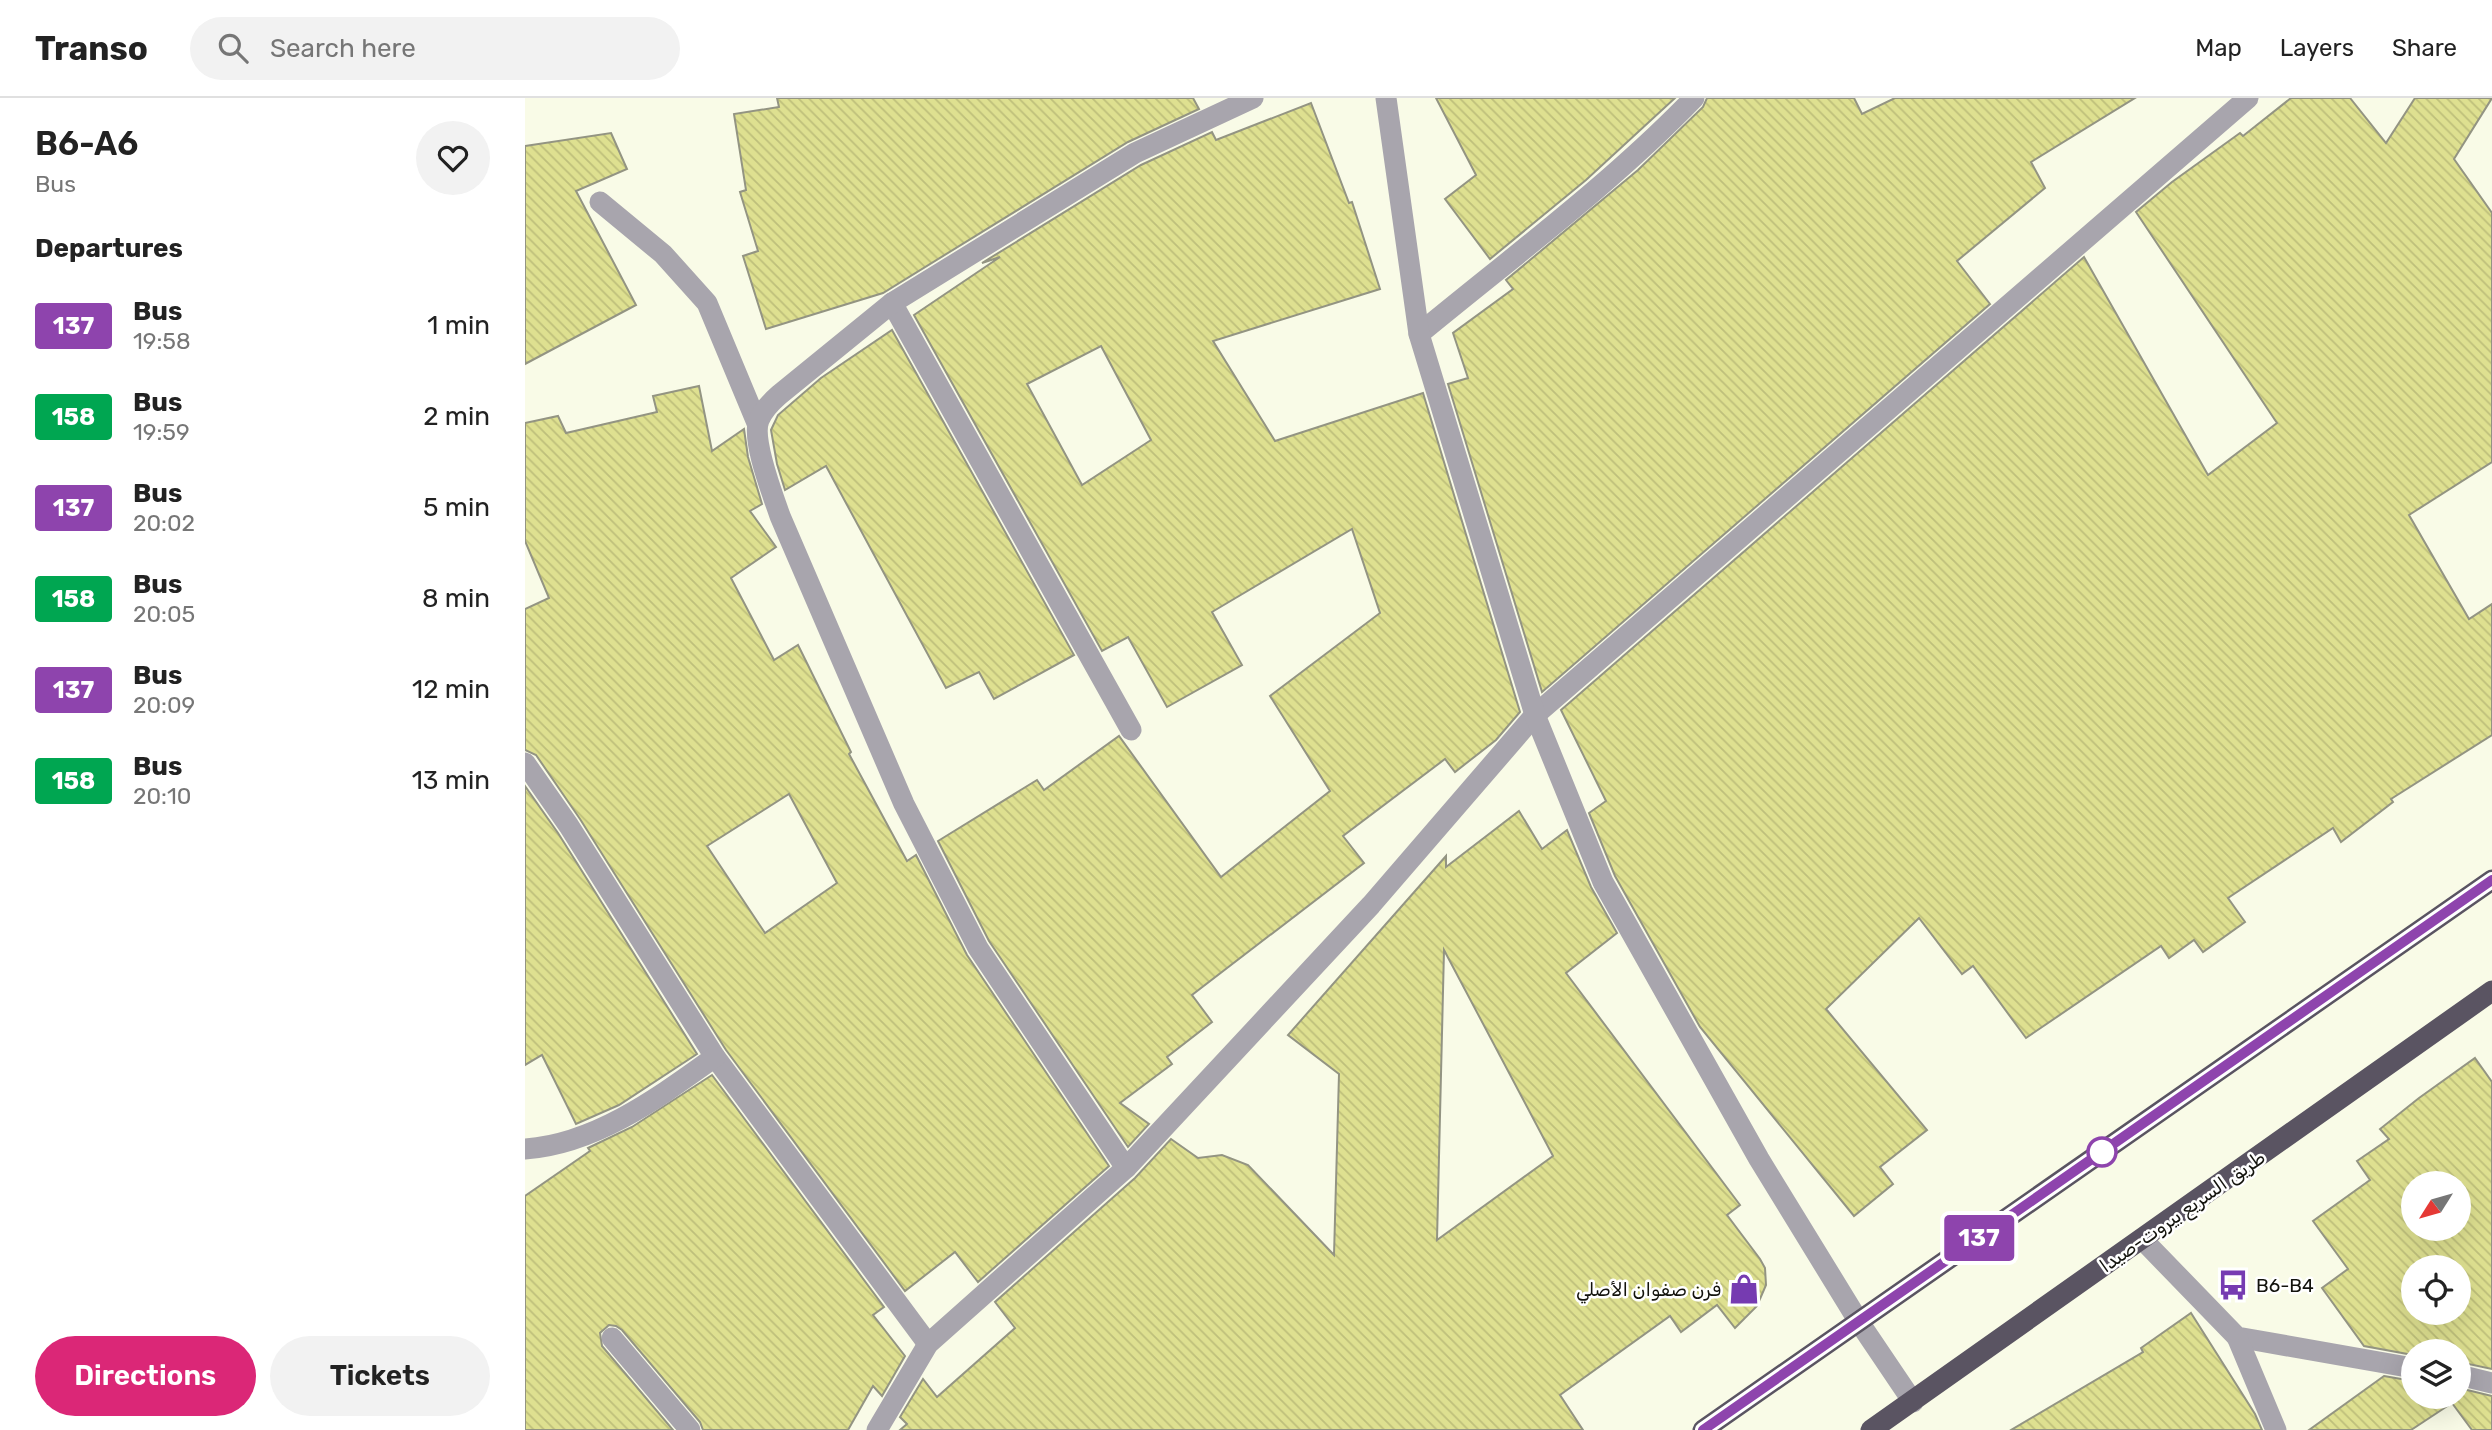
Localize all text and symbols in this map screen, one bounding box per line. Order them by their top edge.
search box [190,17,680,80]
text: Transo [35,29,148,68]
icon: search [214,29,252,67]
text: Search here [270,33,416,64]
text: Map [2195,34,2242,62]
text: Layers [2280,34,2354,62]
text: Share [2392,34,2457,62]
button: heart [416,121,490,195]
text: B6-A6 [35,124,138,163]
text: Bus [35,170,76,198]
text: Departures [35,233,183,264]
text: Bus [133,296,182,327]
text: 1 min [427,310,490,341]
text: 137 [53,312,94,340]
text: 19:58 [133,327,191,355]
text: Bus [133,387,182,418]
text: 2 min [423,401,490,432]
text: 158 [52,403,95,431]
text: 19:59 [133,418,190,446]
text: Bus [133,478,182,509]
text: 5 min [423,492,490,523]
text: 137 [53,494,94,522]
text: 20:02 [133,509,195,537]
text: Bus [133,569,182,600]
text: 8 min [422,583,490,614]
text: 158 [52,585,95,613]
text: 20:05 [133,600,195,628]
text: Bus [133,660,182,691]
text: 12 min [412,674,490,705]
text: 137 [53,676,94,704]
text: 20:09 [133,691,195,719]
text: Bus [133,751,182,782]
text: 13 min [412,765,490,796]
text: 158 [52,767,95,795]
text: 20:10 [133,782,191,810]
unlabelled marker [2087,1137,2117,1167]
street label: طريق السريع بيروت-صيدا [2095,1146,2271,1279]
north arrow [2401,1171,2471,1241]
map controls [2401,1171,2471,1409]
line badge: 137 [1939,1215,2019,1261]
text: 137 [1958,1224,2000,1252]
button: locate [2401,1255,2471,1325]
bus stop icon: B6-B4 [2216,1268,2250,1302]
shop icon: فرن صفوان الأصلي [1727,1272,1761,1306]
place label: B6-B4 [2256,1274,2314,1297]
place label: فرن صفوان الأصلي [1576,1278,1721,1304]
button: Directions [35,1336,256,1416]
button: Tickets [270,1336,490,1416]
button: layers [2401,1339,2471,1409]

